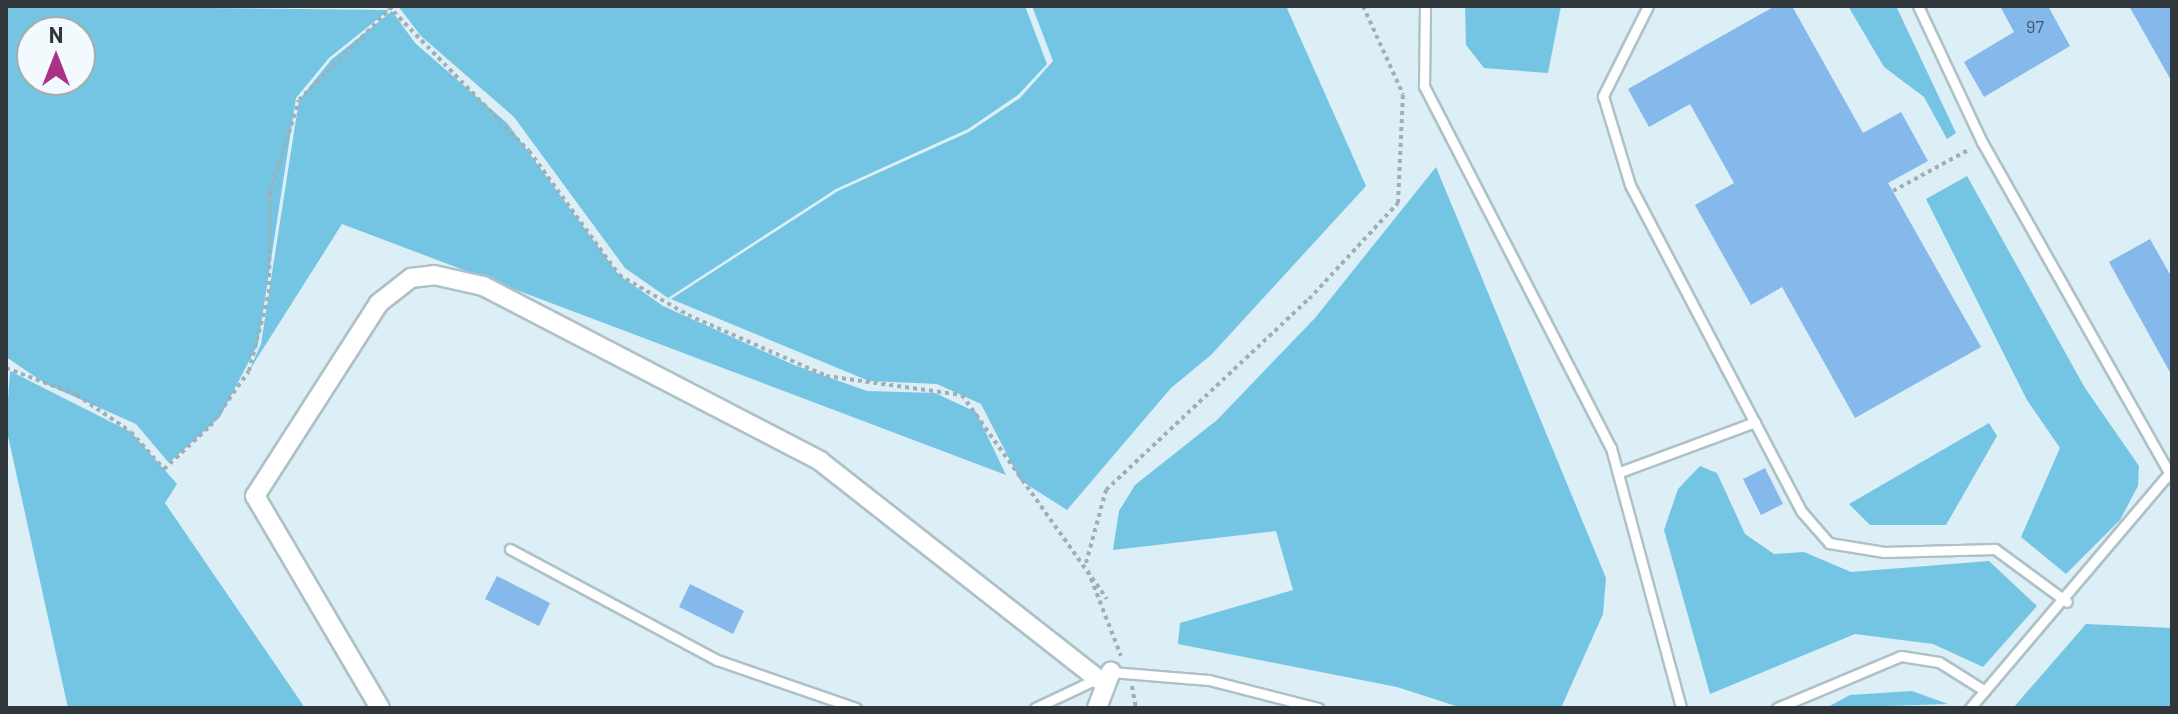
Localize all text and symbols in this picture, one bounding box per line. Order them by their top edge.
house number: 97 [2026,15,2044,37]
north arrow [16,16,96,96]
text: N [49,21,63,47]

